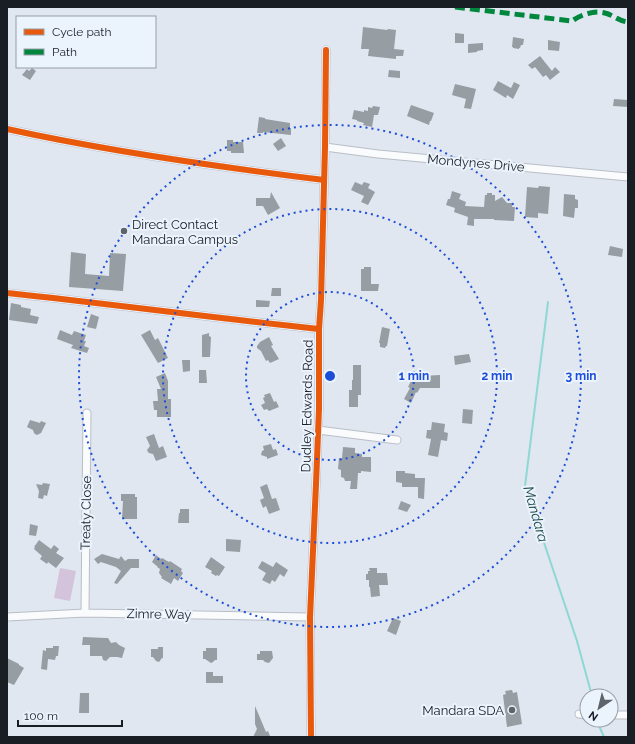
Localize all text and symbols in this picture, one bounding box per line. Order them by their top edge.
legend [16,16,156,68]
text: Cycle path [52,25,111,39]
text: Path [52,45,77,59]
street label: Mondynes Drive [427,151,526,175]
place label: Direct Contact Mandara Campus [132,217,238,247]
marker: Direct Contact Mandara Campus [119,226,129,236]
street label: Dudley Edwards Road [298,340,316,472]
centre of rings [323,369,337,383]
text: 1 min [399,369,429,383]
text: 2 min [481,369,513,383]
text: 3 min [565,369,597,383]
street label: Treaty Close [78,475,94,550]
water label: Mandara [520,484,552,544]
street label: Zimre Way [127,606,191,622]
north arrow [579,688,619,728]
scale bar [18,702,122,728]
place label: Mandara SDA [422,703,504,718]
marker: Mandara SDA [507,705,517,715]
text: N [586,708,601,724]
text: 100 m [24,709,58,723]

